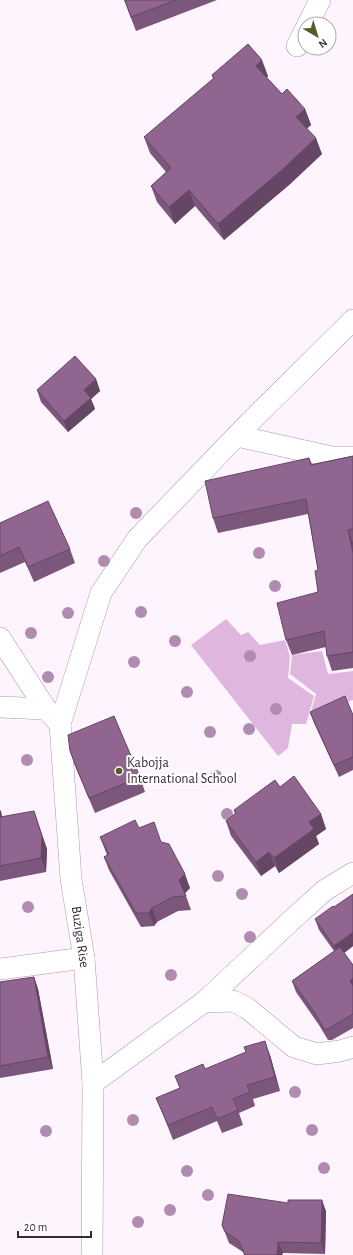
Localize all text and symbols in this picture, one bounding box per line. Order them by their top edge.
north arrow [297,16,337,56]
text: N [316,37,329,50]
place label: Kabojja International School [127,756,237,786]
marker: Kabojja International School [114,766,124,776]
street label: Buziga Rise [69,905,91,969]
scale bar [18,1213,91,1239]
text: 20 m [24,1221,47,1233]

